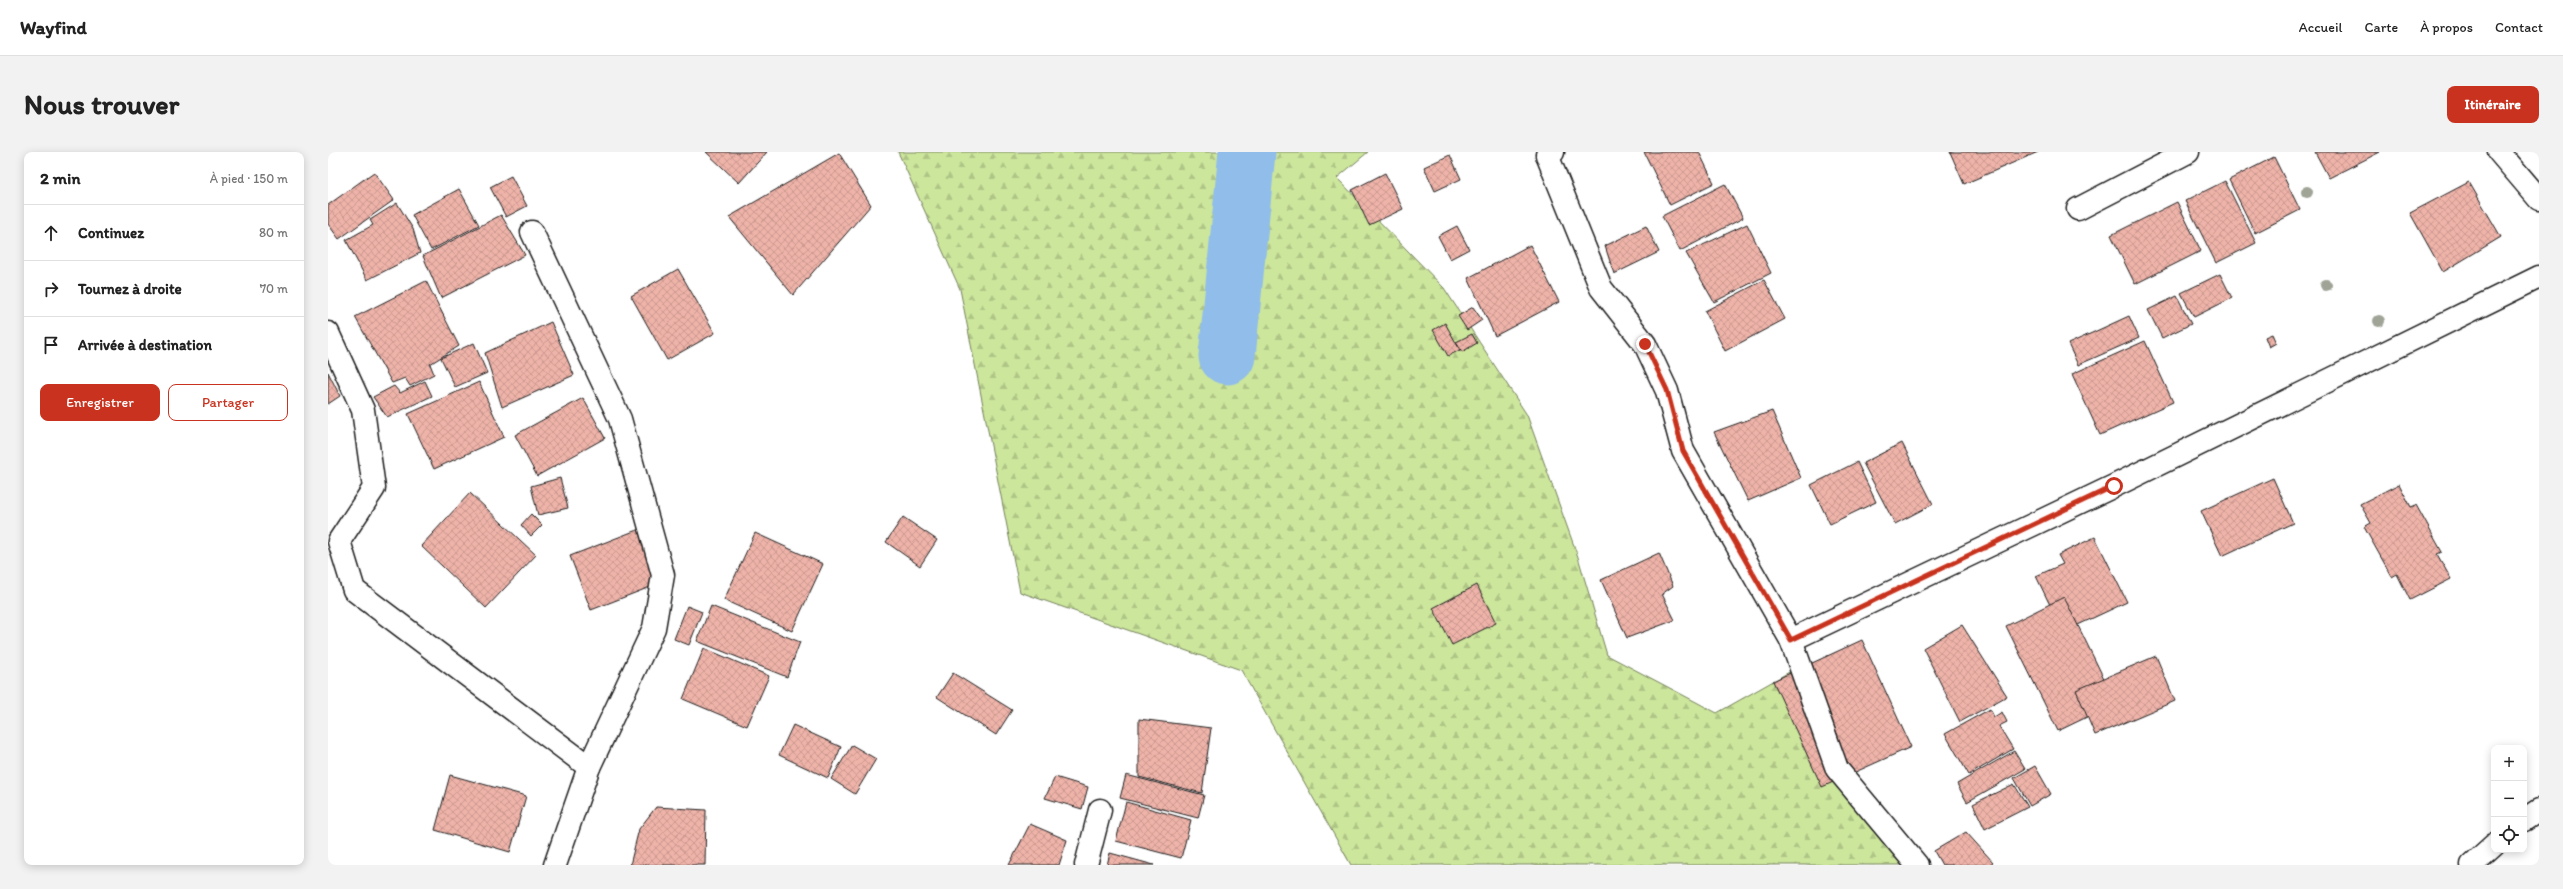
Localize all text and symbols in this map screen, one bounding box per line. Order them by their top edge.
text: Wayfind [20,16,87,39]
text: Accueil [2299,19,2342,36]
text: Carte [2364,19,2398,36]
text: À propos [2420,19,2473,36]
text: Contact [2495,19,2543,36]
button: Itinéraire [2447,86,2539,123]
text: Nous trouver [24,87,179,121]
text: 2 min [40,168,80,188]
text: À pied · 150 m [210,171,288,186]
icon: ahead [40,222,62,244]
text: Continuez [78,224,144,242]
text: 80 m [259,225,288,240]
icon: right [40,278,62,300]
text: Tournez à droite [78,280,182,298]
text: 70 m [260,281,288,296]
icon: arrive [40,334,62,356]
route end [1636,335,1654,353]
text: Arrivée à destination [78,336,212,354]
button: Enregistrer [40,384,160,421]
button: Partager [168,384,288,421]
route start [2105,477,2123,495]
map controls [2491,745,2527,853]
button: + [2491,745,2527,781]
button: − [2491,781,2527,817]
button: locate [2491,817,2527,853]

